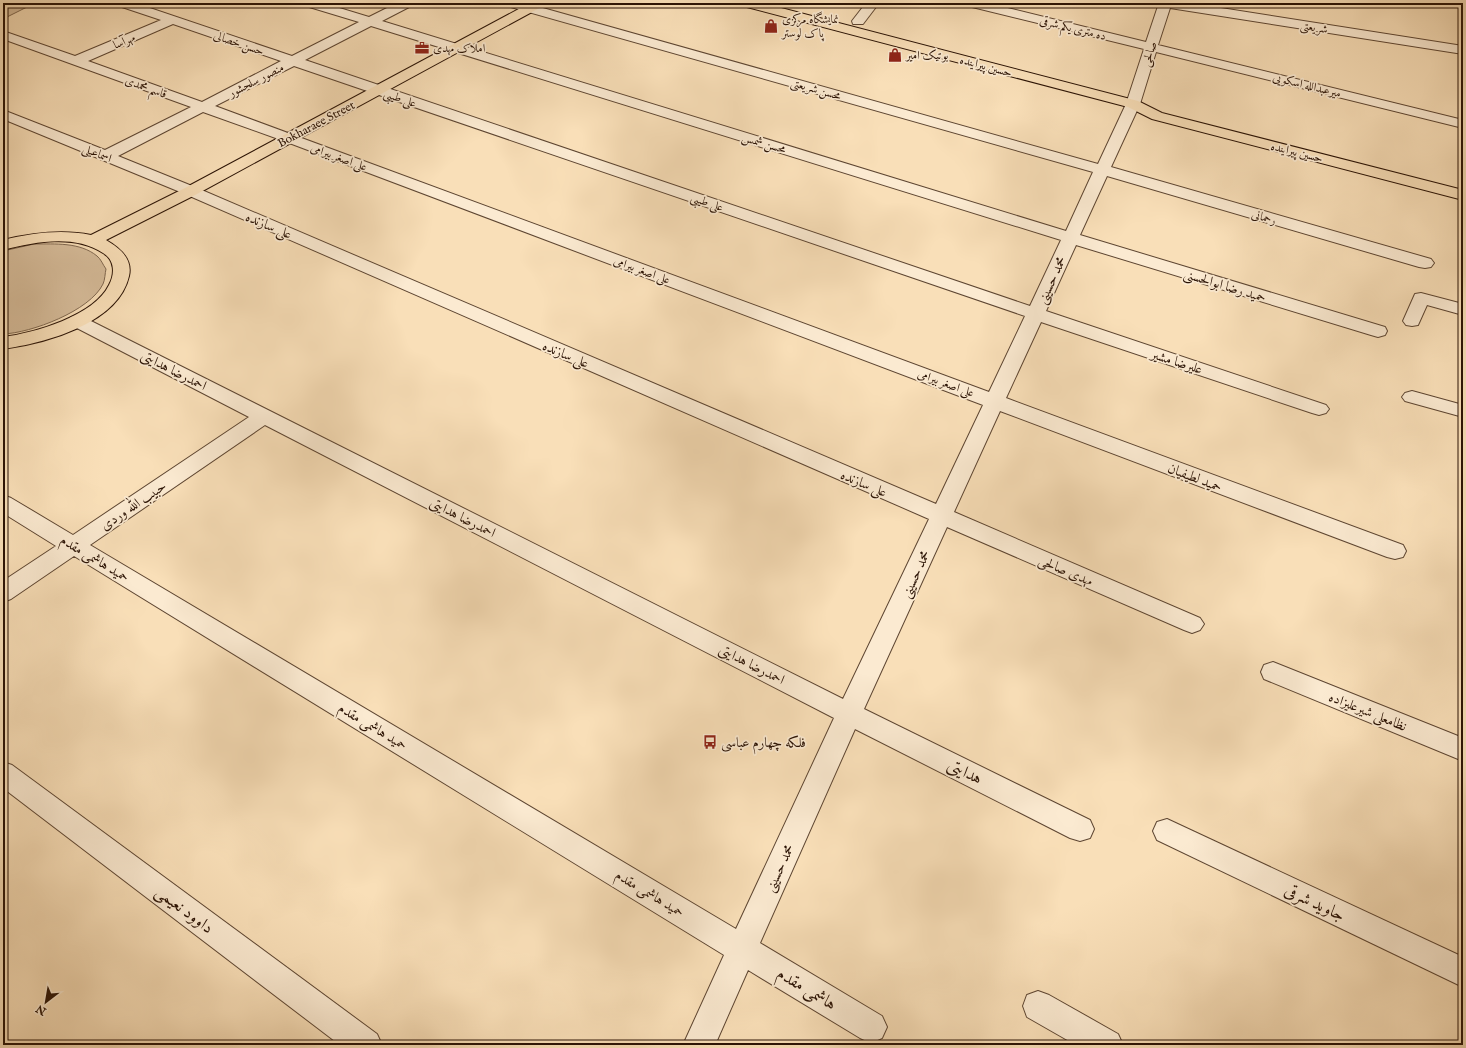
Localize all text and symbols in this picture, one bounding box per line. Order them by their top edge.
place label: نمایشگاه مرکزی پاک لوستر [780,11,839,42]
street label: ده متری یکم شرقی [1037,13,1108,47]
shop icon: نمایشگاه مرکزی پاک لوستر [763,18,779,34]
street label: شریعتی [1299,18,1329,38]
street label: حسن خصالی [211,28,266,60]
street label: مهرآسا [110,29,138,53]
office icon: املاک مهدی [414,40,430,56]
street label: صالحی [1139,40,1161,69]
place label: املاک مهدی [433,41,486,56]
shop icon: بوتیک امیر [887,47,903,63]
place label: بوتیک امیر [904,48,948,63]
street label: حسین پیراینده [958,52,1014,82]
street label: منصور سلحشور [225,60,286,101]
street label: میرعبدالله اسکویی [1271,70,1343,101]
street label: قاسم محمدی [122,73,169,106]
street label: محسن شریعتی [789,75,843,105]
street label: علی طیبی [381,86,419,113]
street label: Bokharaee Street [275,98,357,151]
street label: محسن شمس [740,130,788,158]
street label: حسین پیراینده [1269,139,1325,167]
street label: علی اصغر بیرامی [308,140,369,176]
street label: اسماعیلی [80,141,114,167]
street label: علی طیبی [688,190,726,217]
street label: رحمانی [1250,207,1278,228]
street label: علی سازنده [243,208,295,244]
street label: علی اصغر بیرامی [611,253,672,289]
street label: محمد حسینی [1033,254,1071,307]
street label: حمید رضا ابوالحسنی [1181,265,1268,307]
street label: علی سازنده [540,337,592,373]
street label: علیرضا مشیر [1147,345,1205,379]
street label: احمدرضا هدایتی [138,347,210,395]
street label: علی اصغر بیرامی [915,366,976,402]
street label: حمید لطیفیان [1165,459,1224,497]
street label: علی سازنده [838,466,890,502]
street label: حبیب الله وردی [95,475,170,535]
street label: احمدرضا هدایتی [427,494,499,542]
street label: حمید هاشمی مقدم [55,531,132,589]
street label: محمد حسینی [897,548,935,601]
street label: مهدی صالحی [1036,551,1096,590]
street label: احمدرضا هدایتی [716,641,788,689]
street label: نظامعلی شیرعلیزاده [1326,688,1410,736]
street label: حمید هاشمی مقدم [333,699,410,757]
bus stop icon: فلکه چهارم عباسی [702,734,718,750]
place label: فلکه چهارم عباسی [721,734,806,755]
street label: هدایتی [943,755,985,790]
street label: محمد حسینی [761,842,799,895]
street label: حمید هاشمی مقدم [610,866,687,924]
street label: جاوید شرقی [1281,880,1348,927]
street label: داوود نعیمی [151,881,217,939]
street label: هاشمی مقدم [771,963,840,1018]
north arrow [26,982,66,1022]
text: N [33,1001,50,1019]

